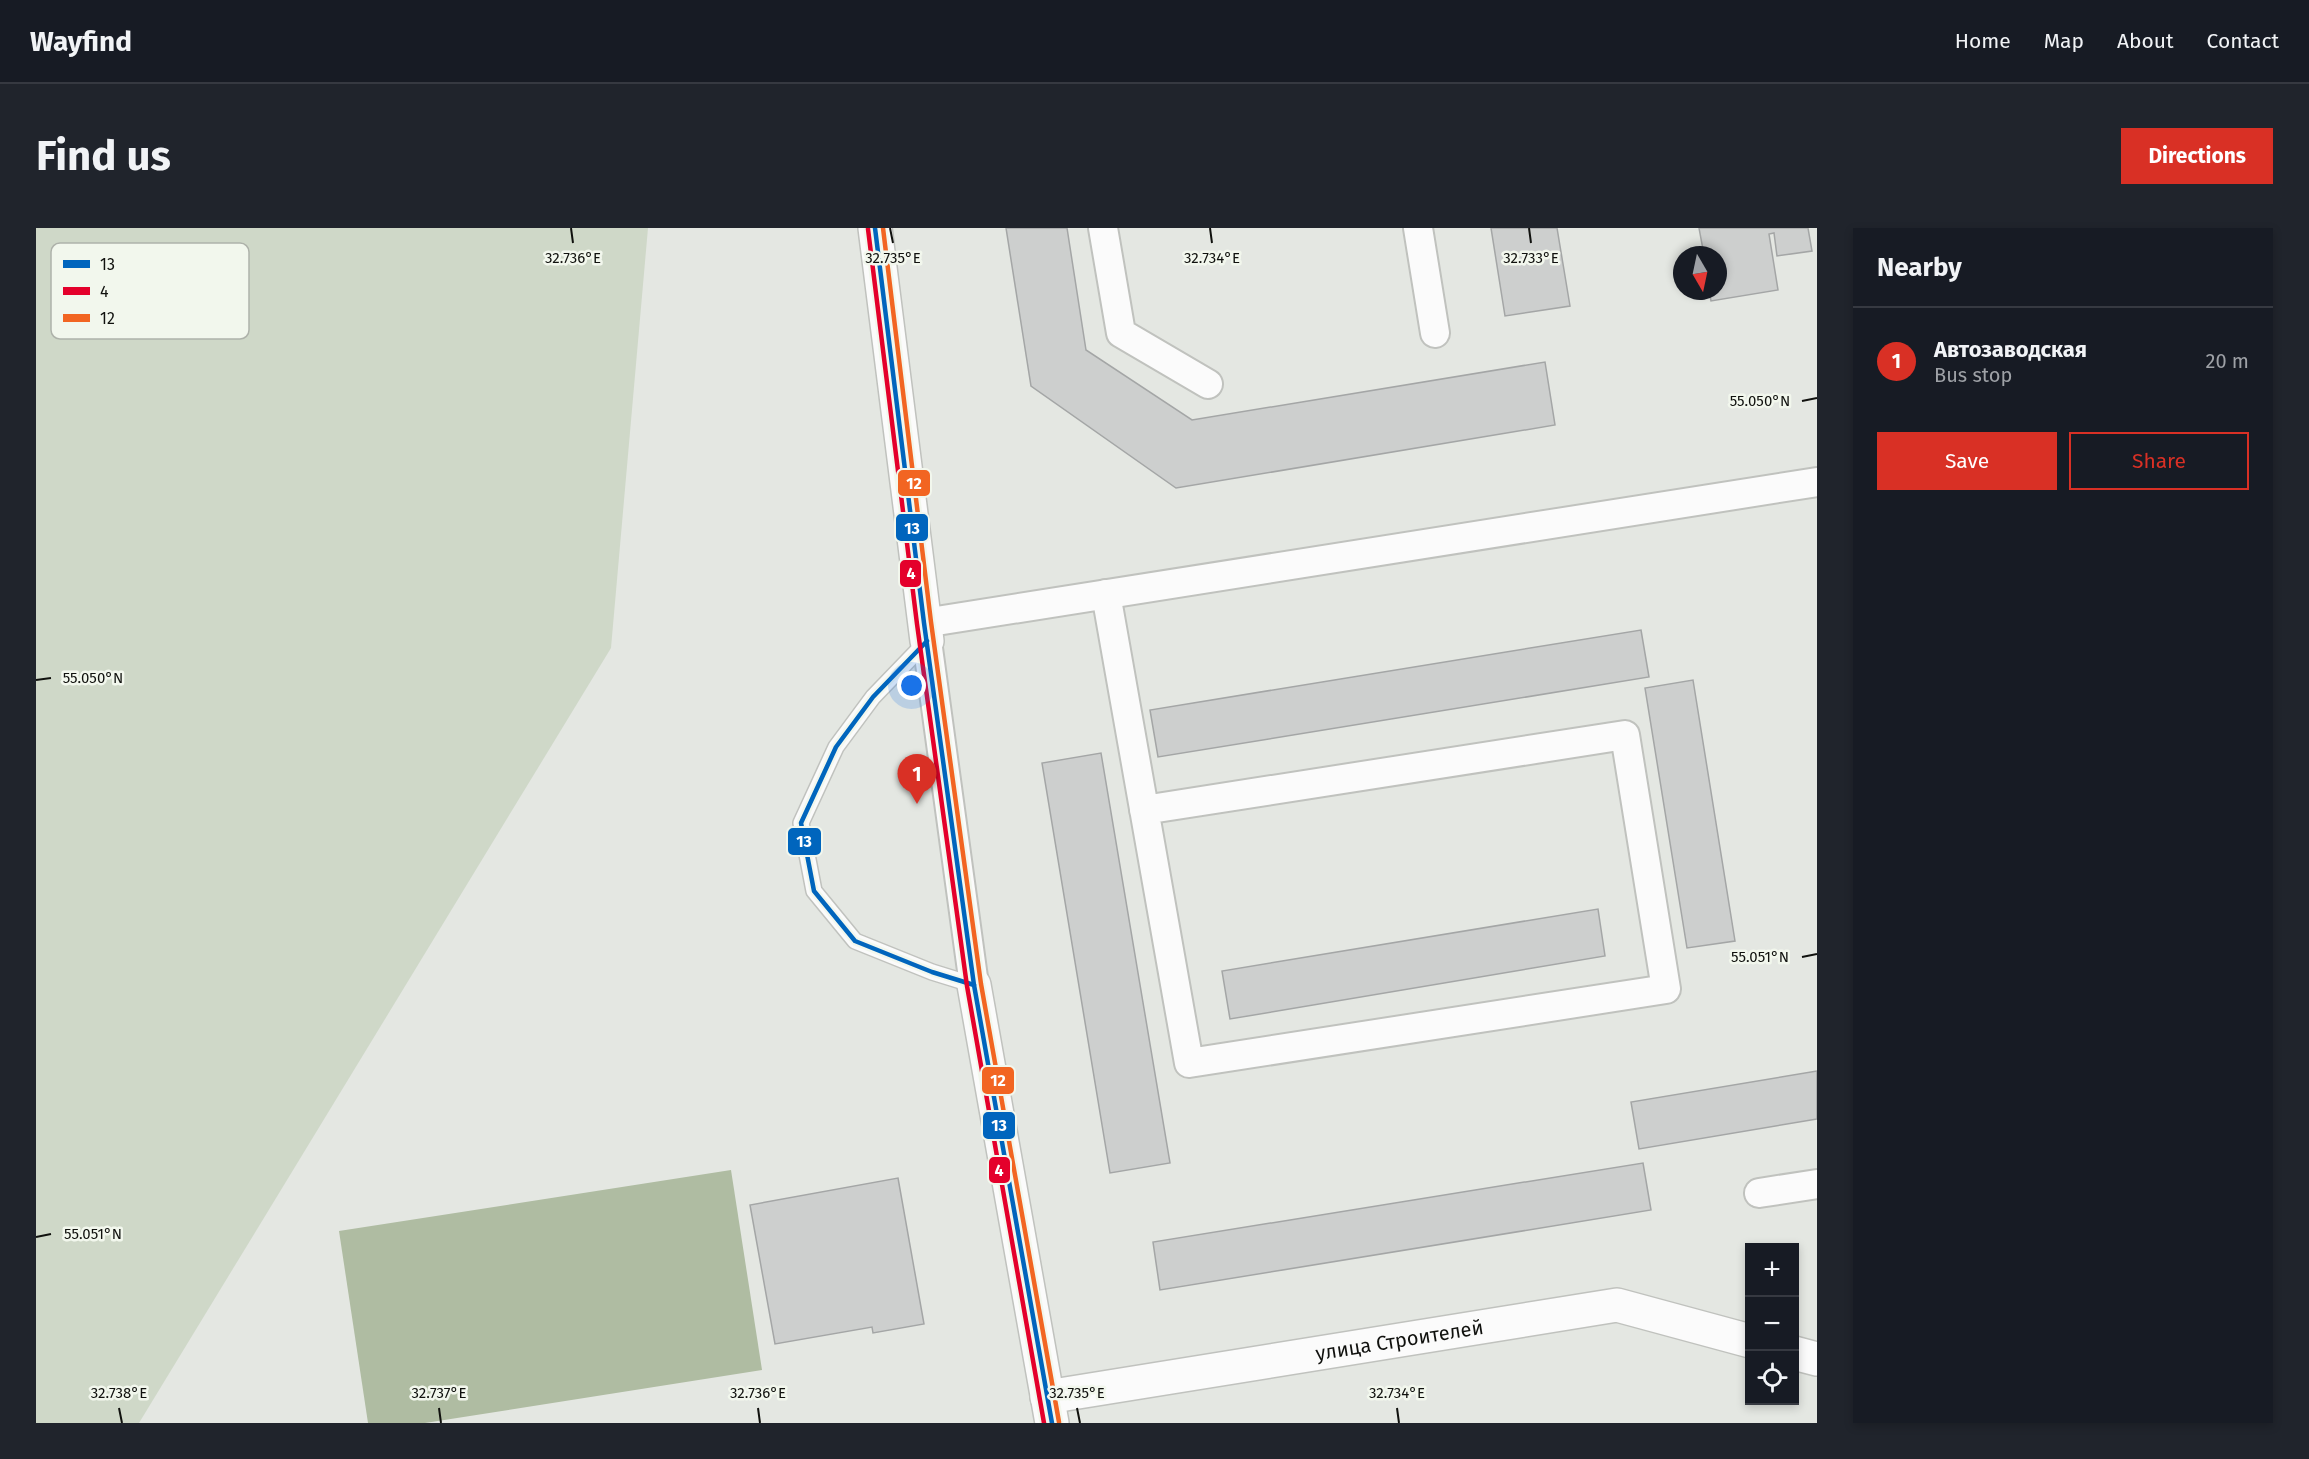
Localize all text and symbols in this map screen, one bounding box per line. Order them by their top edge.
text: Wayfind [30,25,132,58]
text: Home [1955,28,2011,54]
text: Map [2044,28,2084,54]
text: About [2117,28,2174,54]
text: Contact [2207,28,2279,54]
button: Directions [2121,128,2273,184]
text: Find us [36,131,171,181]
legend [51,243,249,339]
north arrow [1673,246,1727,300]
text: 32.736°E [545,249,601,267]
text: 32.735°E [865,249,921,267]
text: 32.734°E [1184,249,1240,267]
text: 32.733°E [1503,249,1559,267]
text: Nearby [1877,252,1962,283]
text: 13 [100,255,115,274]
text: 4 [100,282,109,301]
text: 12 [100,309,115,328]
text: Автозаводская [1934,336,2087,363]
text: 1 [1892,349,1901,373]
text: 20 m [2206,349,2249,373]
text: Bus stop [1934,363,2012,387]
text: 55.050°N [1730,392,1790,410]
button: Save [1877,432,2057,490]
button: Share [2069,432,2249,490]
line badge: 12 [897,469,931,497]
text: 12 [906,474,922,493]
line badge: 13 [895,513,929,542]
text: 13 [904,519,920,538]
line badge: 4 [899,559,922,588]
text: 4 [906,564,916,583]
text: 55.050°N [63,669,123,687]
your location [897,671,926,700]
pin: 1 [898,754,936,804]
line badge: 13 [787,827,822,856]
text: 13 [796,832,812,851]
text: 55.051°N [1731,948,1789,966]
line badge: 12 [981,1066,1015,1095]
text: 12 [990,1071,1006,1090]
line badge: 13 [982,1111,1016,1140]
text: 13 [991,1116,1007,1135]
line badge: 4 [988,1156,1011,1184]
text: 4 [994,1161,1004,1180]
text: 55.051°N [64,1225,122,1243]
map controls [1745,1243,1799,1405]
button: + [1745,1243,1799,1297]
button: − [1745,1297,1799,1351]
street label: улица Строителей [1314,1315,1485,1365]
button: locate [1745,1351,1799,1405]
text: 32.738°E [91,1384,147,1402]
text: 32.737°E [412,1384,466,1402]
text: 32.736°E [730,1384,786,1402]
text: 32.735°E [1049,1384,1105,1402]
text: 32.734°E [1369,1384,1425,1402]

